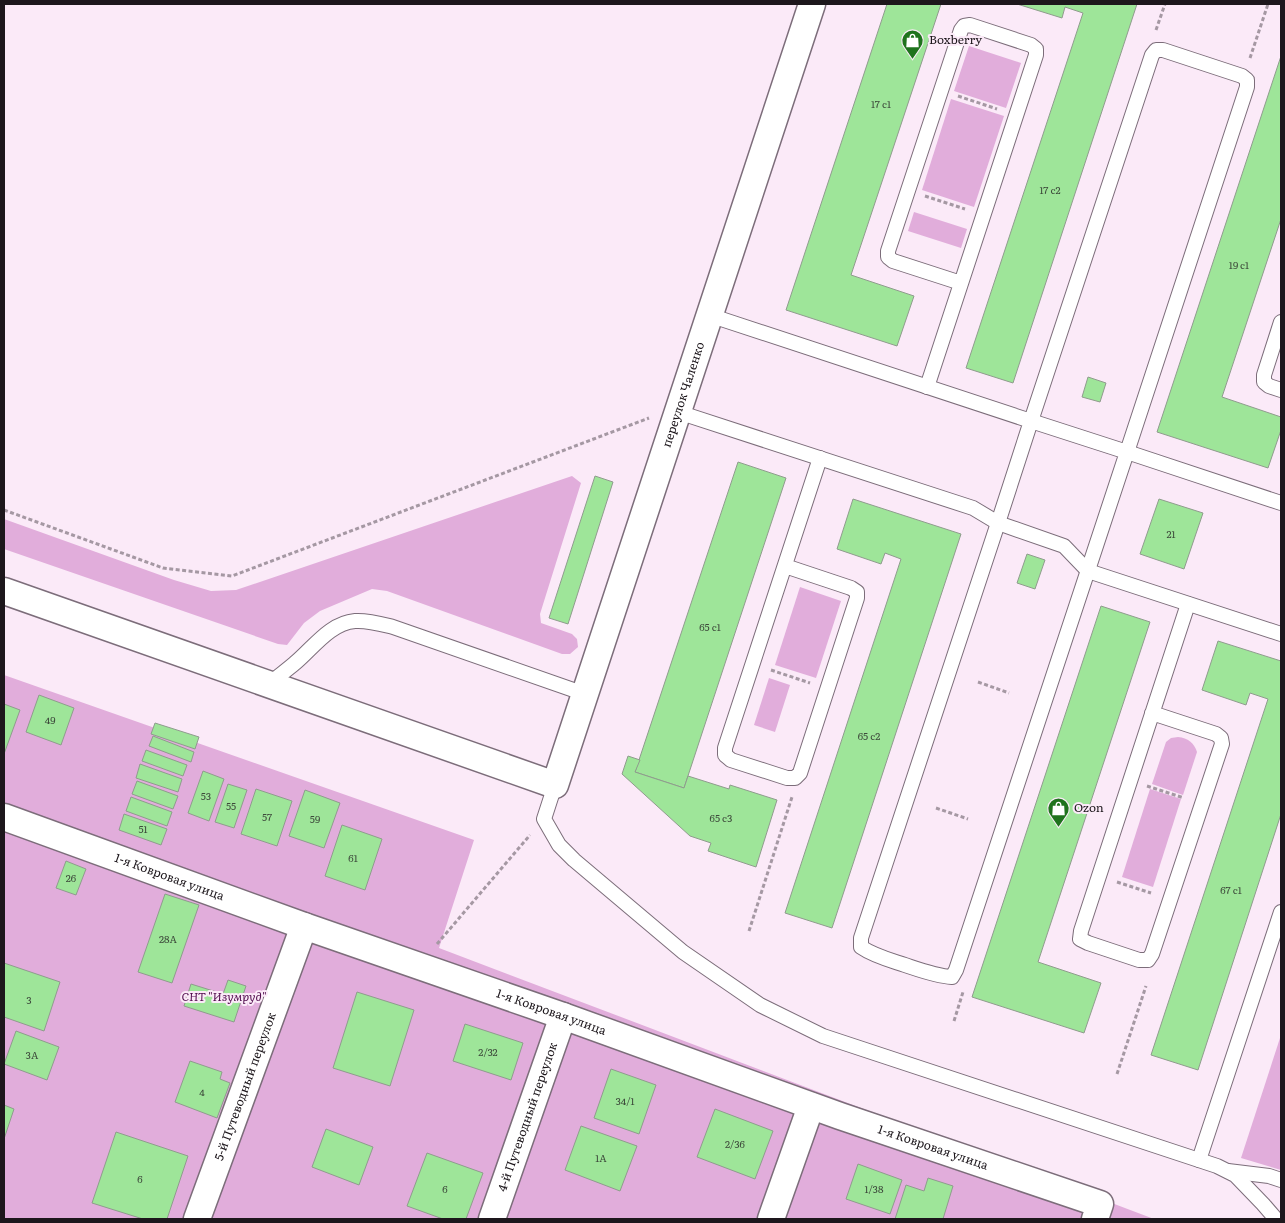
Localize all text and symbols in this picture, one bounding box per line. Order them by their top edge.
shop icon: Boxberry [901,28,925,59]
place label: Boxberry [929,30,982,48]
house number: 17 с1 [871,96,891,111]
house number: 17 с2 [1040,182,1060,197]
house number: 19 с1 [1229,257,1249,272]
street label: переулок Чаленко [657,339,708,450]
house number: 21 [1166,526,1176,541]
house number: 65 с1 [699,619,721,634]
house number: 49 [45,712,55,727]
house number: 65 с2 [858,728,880,743]
house number: 53 [201,788,211,803]
shop icon: Ozon [1046,796,1070,827]
house number: 55 [226,798,236,813]
place label: Ozon [1074,798,1104,816]
house number: 57 [262,809,272,824]
house number: 65 с3 [710,810,732,825]
house number: 59 [310,811,320,826]
house number: 51 [138,821,148,836]
street label: 1-я Ковровая улица [112,848,228,904]
house number: 61 [348,850,358,865]
house number: 26 [66,870,77,885]
house number: 67 с1 [1220,882,1242,897]
house number: 28А [159,931,178,946]
street label: 1-я Ковровая улица [494,984,609,1039]
park label: СНТ "Изумруд" [182,987,267,1005]
house number: 3 [26,992,32,1007]
street label: 5-й Путеводный переулок [209,1010,280,1163]
street label: 4-й Путеводный переулок [492,1040,561,1194]
house number: 2/32 [478,1044,498,1059]
house number: 3А [26,1047,39,1062]
house number: 4 [199,1084,205,1099]
house number: 34/1 [615,1093,635,1108]
street label: 1-я Ковровая улица [876,1120,991,1174]
house number: 2/36 [725,1136,746,1151]
house number: 1А [595,1150,607,1165]
house number: 6 [137,1171,143,1186]
house number: 6 [442,1181,448,1196]
house number: 1/38 [864,1181,884,1196]

